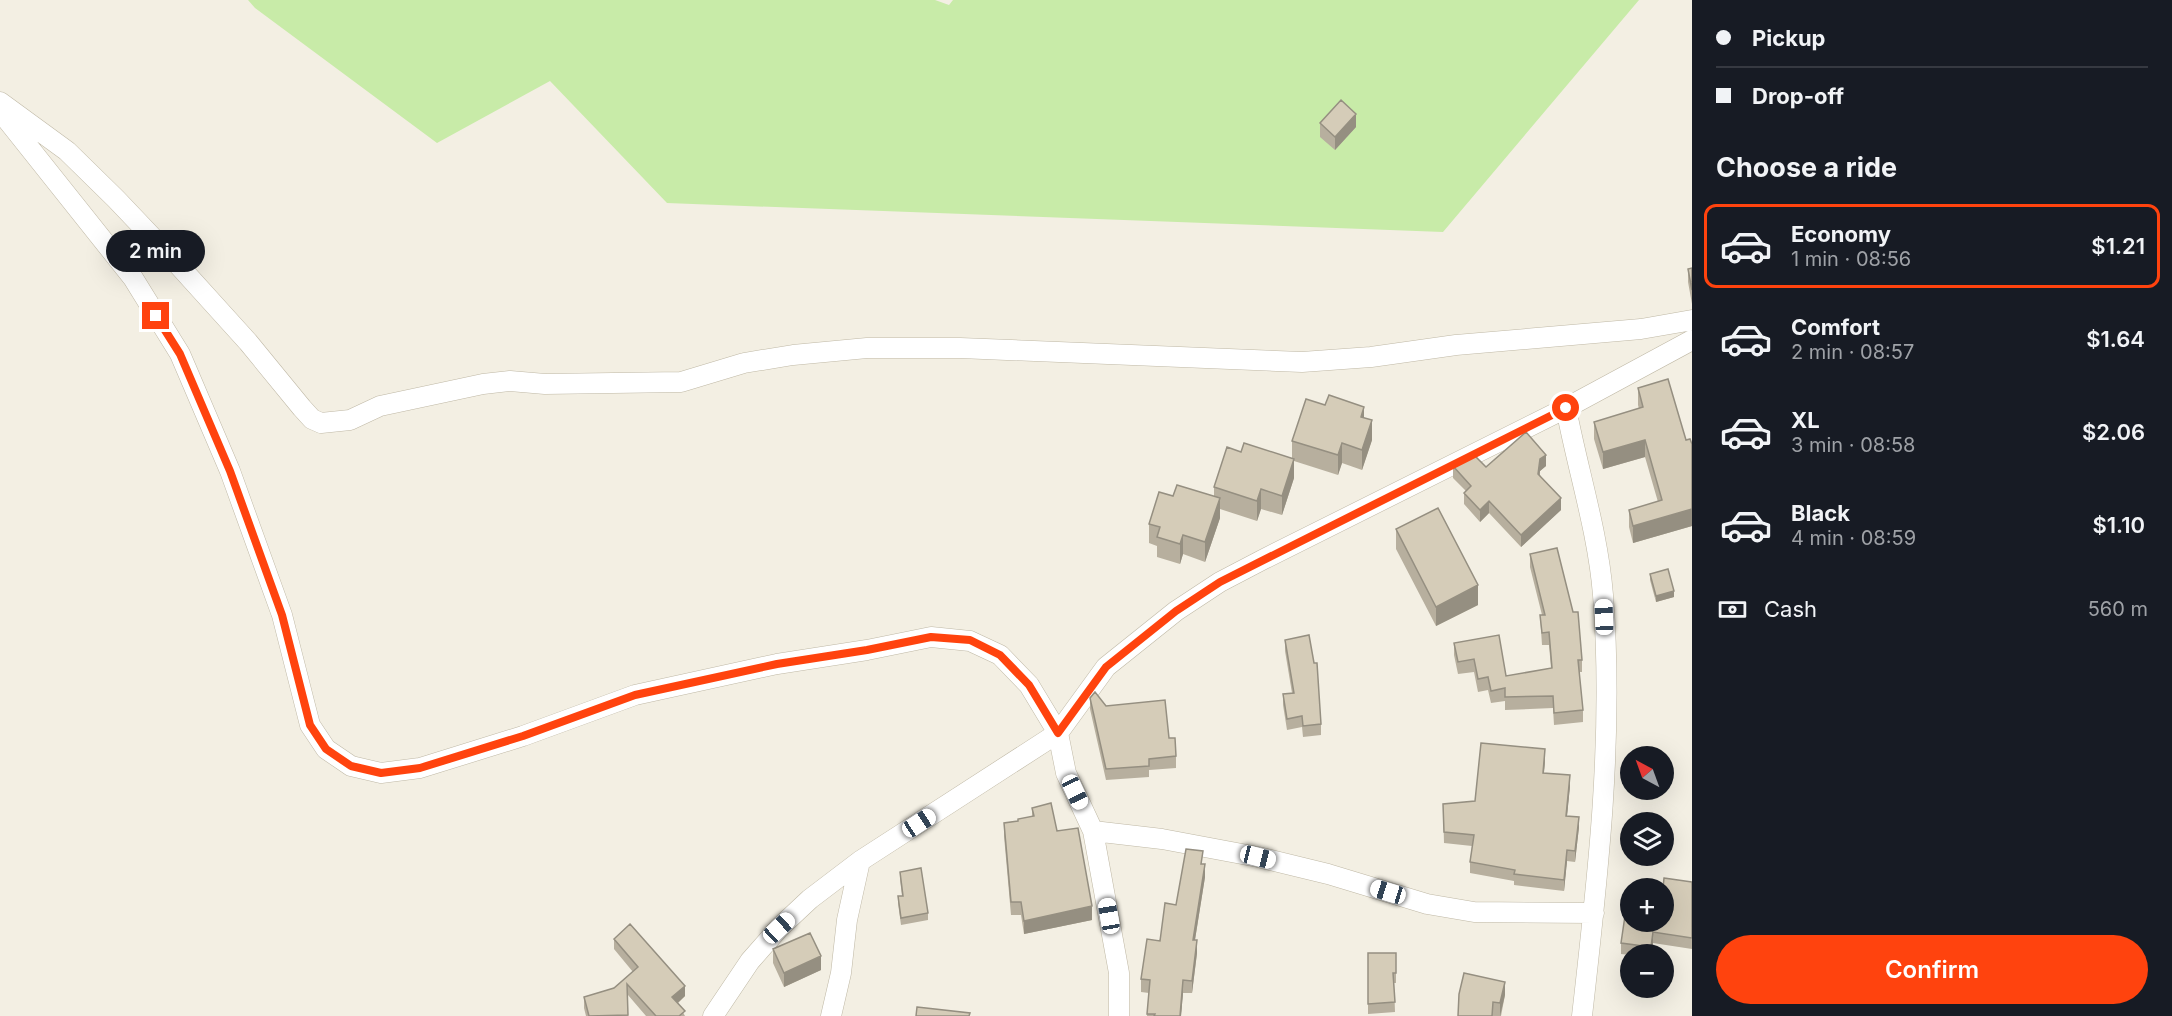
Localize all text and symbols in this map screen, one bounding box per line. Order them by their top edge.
text: Pickup [1752,25,1826,51]
text: Drop-off [1752,83,1844,109]
text: Choose a ride [1716,151,1897,184]
icon: car [1719,219,1773,273]
text: Economy [1791,221,1891,247]
callout: 2 min [106,229,206,271]
text: $1.21 [2091,233,2145,259]
text: 2 min [129,239,182,263]
text: 1 min · 08:56 [1791,247,1911,271]
route end [142,302,169,329]
icon: car [1719,312,1773,366]
text: Comfort [1791,314,1880,340]
text: $1.64 [2086,326,2145,352]
text: 2 min · 08:57 [1791,340,1914,364]
route start [1552,394,1579,421]
icon: car [1719,405,1773,459]
text: XL [1791,407,1820,433]
text: $2.06 [2082,419,2145,445]
text: 3 min · 08:58 [1791,433,1915,457]
icon: car [1719,498,1773,552]
text: Black [1791,500,1850,526]
text: $1.10 [2093,512,2145,538]
text: 4 min · 08:59 [1791,526,1916,550]
icon: cash [1716,593,1749,626]
text: Cash [1764,596,1817,622]
text: 560 m [2088,597,2148,621]
car [1594,599,1614,635]
north arrow [1620,746,1674,800]
map controls [1620,746,1674,998]
car [1059,772,1091,812]
car [899,806,939,840]
button: layers [1620,812,1674,866]
car [1238,844,1278,870]
car [1368,878,1408,906]
button: + [1620,878,1674,932]
car [1097,897,1121,935]
car [760,909,798,947]
button: Confirm [1716,935,2148,1004]
button: − [1620,944,1674,998]

